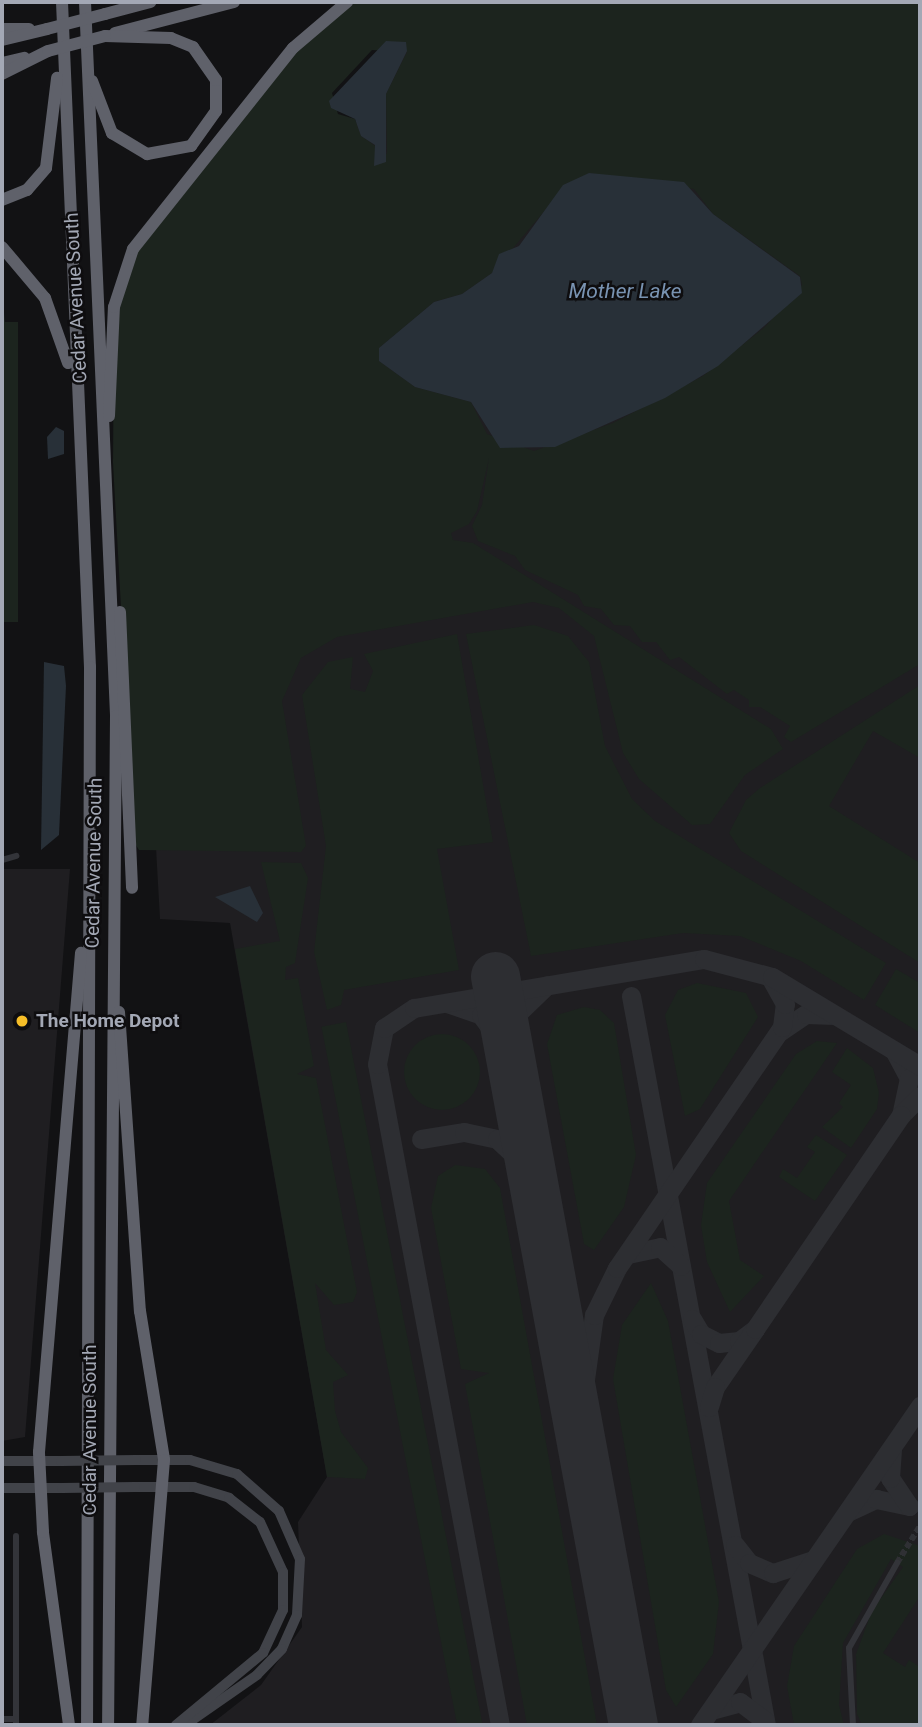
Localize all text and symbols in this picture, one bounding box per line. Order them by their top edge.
street label: Cedar Avenue South [60,212,92,384]
water label: Mother Lake [568,278,682,304]
street label: Cedar Avenue South [81,777,107,949]
place label: The Home Depot [36,1010,179,1032]
marker: The Home Depot [14,1013,30,1029]
street label: Cedar Avenue South [79,1345,101,1515]

